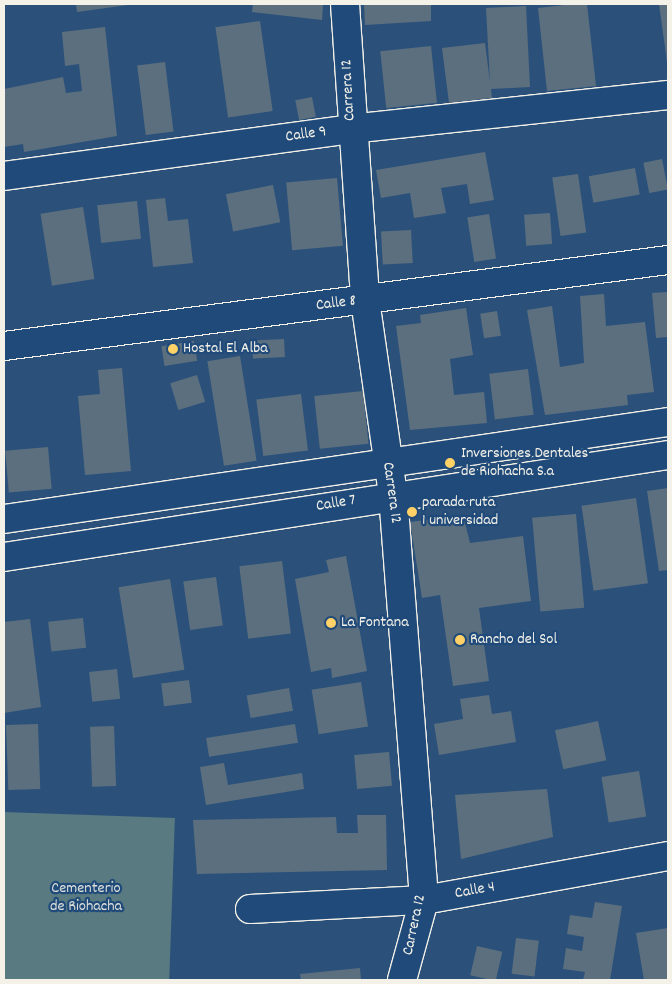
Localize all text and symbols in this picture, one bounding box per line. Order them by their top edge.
street label: Carrera 12 [338,59,360,121]
street label: Calle 9 [284,123,328,147]
street label: Calle 8 [315,292,357,316]
place label: Hostal El Alba [183,339,268,359]
marker: Hostal El Alba [167,343,179,355]
place label: Inversiones Dentales de Riohacha S.a [461,444,588,482]
marker: Inversiones Dentales de Riohacha S.a [443,456,457,470]
street label: Carrera 12 [377,461,405,525]
street label: Calle 7 [315,491,357,517]
place label: parada ruta 1 universidad [422,493,498,531]
marker: parada ruta 1 universidad [406,506,418,518]
place label: La Fontana [341,613,409,633]
marker: La Fontana [325,617,337,629]
place label: Rancho del Sol [470,630,557,650]
marker: Rancho del Sol [454,634,466,646]
street label: Calle 4 [453,878,497,904]
park label: Cementerio de Riohacha [50,879,122,917]
street label: Carrera 12 [399,893,431,957]

